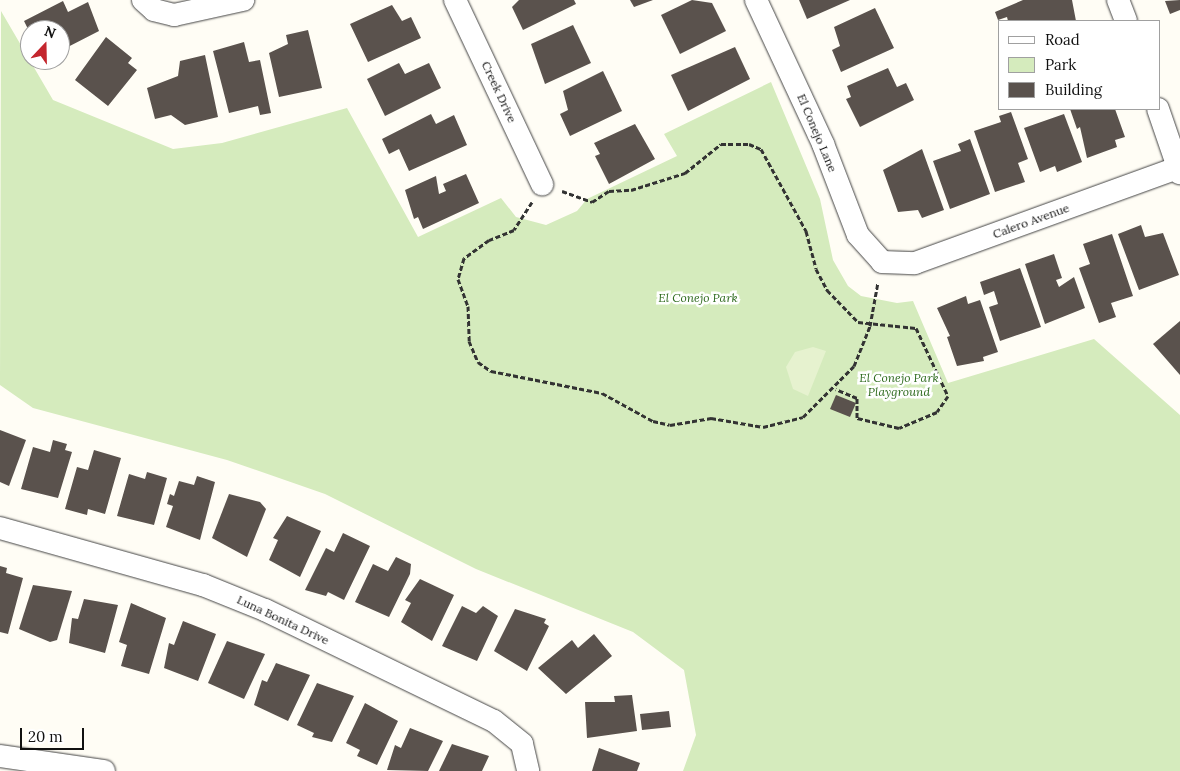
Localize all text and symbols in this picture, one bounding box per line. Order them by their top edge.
north arrow [20,20,70,70]
legend [998,20,1160,110]
text: N [42,22,58,42]
text: Road [1045,30,1080,49]
text: Park [1045,55,1076,74]
street label: Creek Drive [479,59,519,125]
text: Building [1045,80,1102,99]
street label: El Conejo Lane [794,92,840,174]
street label: Calero Avenue [991,200,1071,242]
park label: El Conejo Park [658,291,738,305]
park label: El Conejo Park Playground [859,371,939,399]
street label: Luna Bonita Drive [235,592,331,648]
scale bar [22,718,86,750]
text: 20 m [28,727,63,746]

